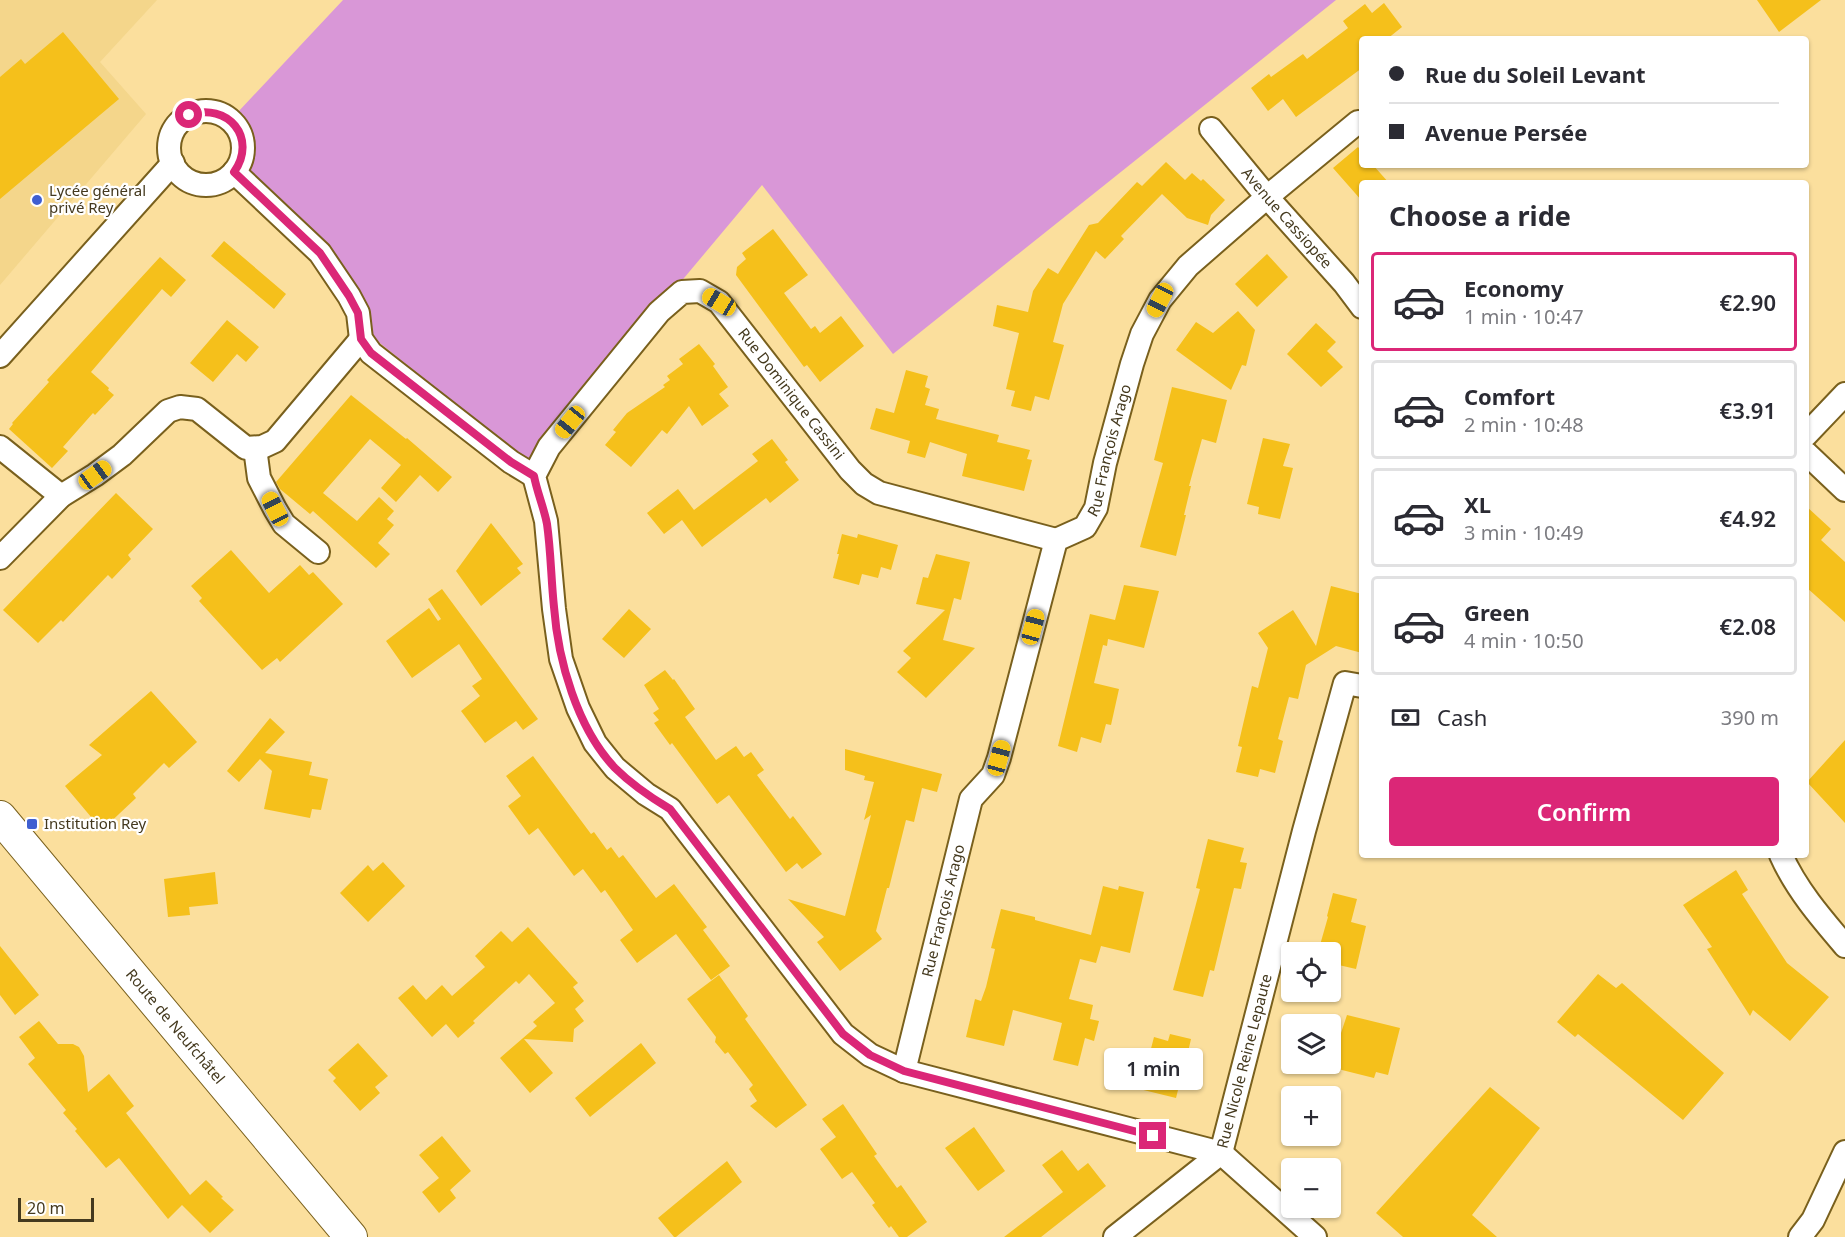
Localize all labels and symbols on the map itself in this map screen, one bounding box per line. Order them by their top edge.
route start [175,101,202,128]
street label: Avenue Cassiopée [1238,163,1337,272]
place label: Lycée général privé Rey [49,180,146,217]
marker: Lycée général privé Rey [30,193,44,207]
car [1144,280,1176,320]
car [699,285,739,319]
street label: Rue Dominique Cassini [734,323,850,463]
street label: Rue François Arago [1082,382,1135,520]
car [552,402,588,442]
car [75,457,115,493]
car [259,489,291,529]
car [1020,607,1046,647]
car [986,738,1012,778]
place label: Institution Rey [44,813,147,833]
marker: Institution Rey [25,817,39,831]
street label: Rue François Arago [917,842,968,979]
street label: Route de Neufchâtel [122,964,230,1088]
street label: Rue Nicole Reine Lepaute [1212,972,1276,1150]
callout: 1 min [1104,1049,1202,1091]
route end [1139,1122,1166,1149]
scale bar [18,1195,94,1222]

